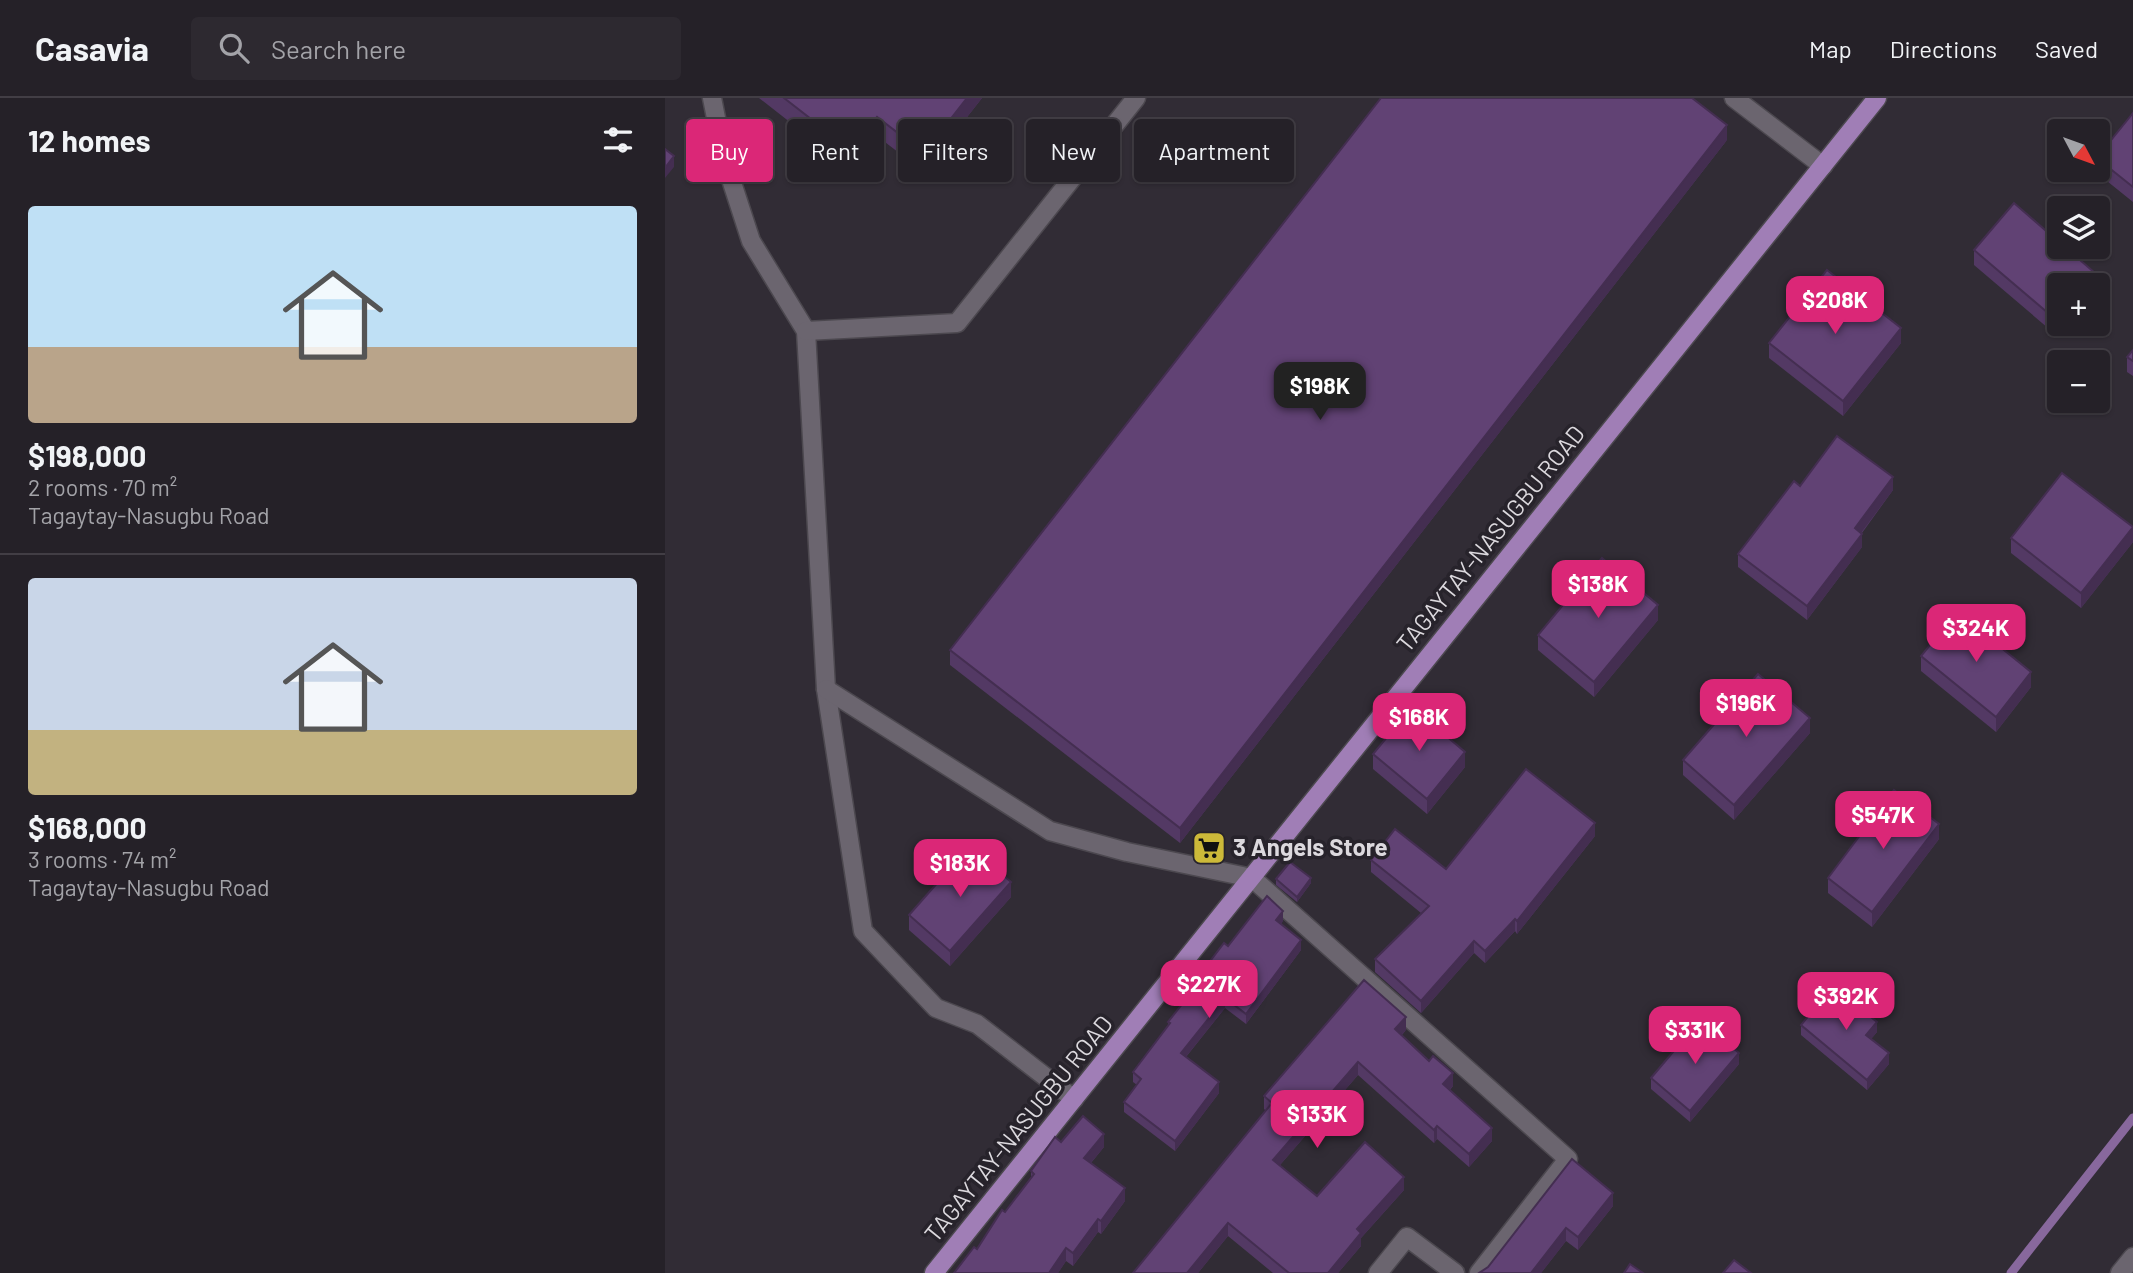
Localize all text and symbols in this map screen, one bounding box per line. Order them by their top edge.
search box [191,17,681,80]
text: Casavia [35,28,149,68]
icon: search [215,29,253,67]
text: Search here [271,33,406,64]
text: Map [1809,34,1852,63]
text: Directions [1890,34,1997,63]
text: Saved [2035,34,2098,63]
chip: Buy [686,119,773,182]
chip: Rent [787,119,884,182]
chip: Filters [898,119,1012,182]
chip: New [1026,119,1120,182]
chip: Apartment [1134,119,1294,182]
north arrow [2047,119,2111,182]
map controls [2047,119,2110,413]
icon: filters [599,121,637,159]
text: 12 homes [28,122,151,158]
button: layers [2047,196,2110,259]
icon: home [270,252,396,378]
button: + [2047,273,2110,336]
pin: $208K [1786,276,1884,336]
text: $208K [1802,285,1868,313]
button: − [2047,350,2110,413]
pin: $198K [1271,362,1369,422]
text: $198K [1290,371,1350,399]
street label: TAGAYTAY-NASUGBU ROAD [1390,419,1590,657]
text: $198,000 [28,437,146,473]
text: 2 rooms · 70 m² [28,473,177,501]
text: Tagaytay-Nasugbu Road [28,501,270,529]
pin: $138K [1549,560,1647,620]
text: $138K [1568,569,1628,597]
pin: $324K [1927,604,2025,664]
text: $324K [1943,613,2009,641]
icon: home [270,624,396,750]
pin: $196K [1697,680,1795,739]
text: $196K [1716,688,1776,716]
pin: $168K [1370,694,1468,753]
text: $168K [1389,702,1449,730]
pin: $547K [1834,792,1932,851]
text: $547K [1851,800,1915,828]
text: $168,000 [28,809,147,845]
supermarket icon: 3 Angels Store [1190,829,1228,867]
place label: 3 Angels Store [1233,832,1388,861]
pin: $183K [911,840,1009,899]
text: 3 rooms · 74 m² [28,845,177,873]
text: $183K [930,848,990,876]
text: Tagaytay-Nasugbu Road [28,873,270,901]
pin: $227K [1160,960,1258,1020]
text: $227K [1177,969,1241,997]
pin: $392K [1797,972,1895,1032]
text: $392K [1813,981,1879,1009]
pin: $331K [1646,1006,1744,1066]
street label: TAGAYTAY-NASUGBU ROAD [918,1009,1118,1247]
text: $331K [1665,1015,1725,1043]
pin: $133K [1268,1090,1366,1150]
text: $133K [1287,1099,1347,1127]

